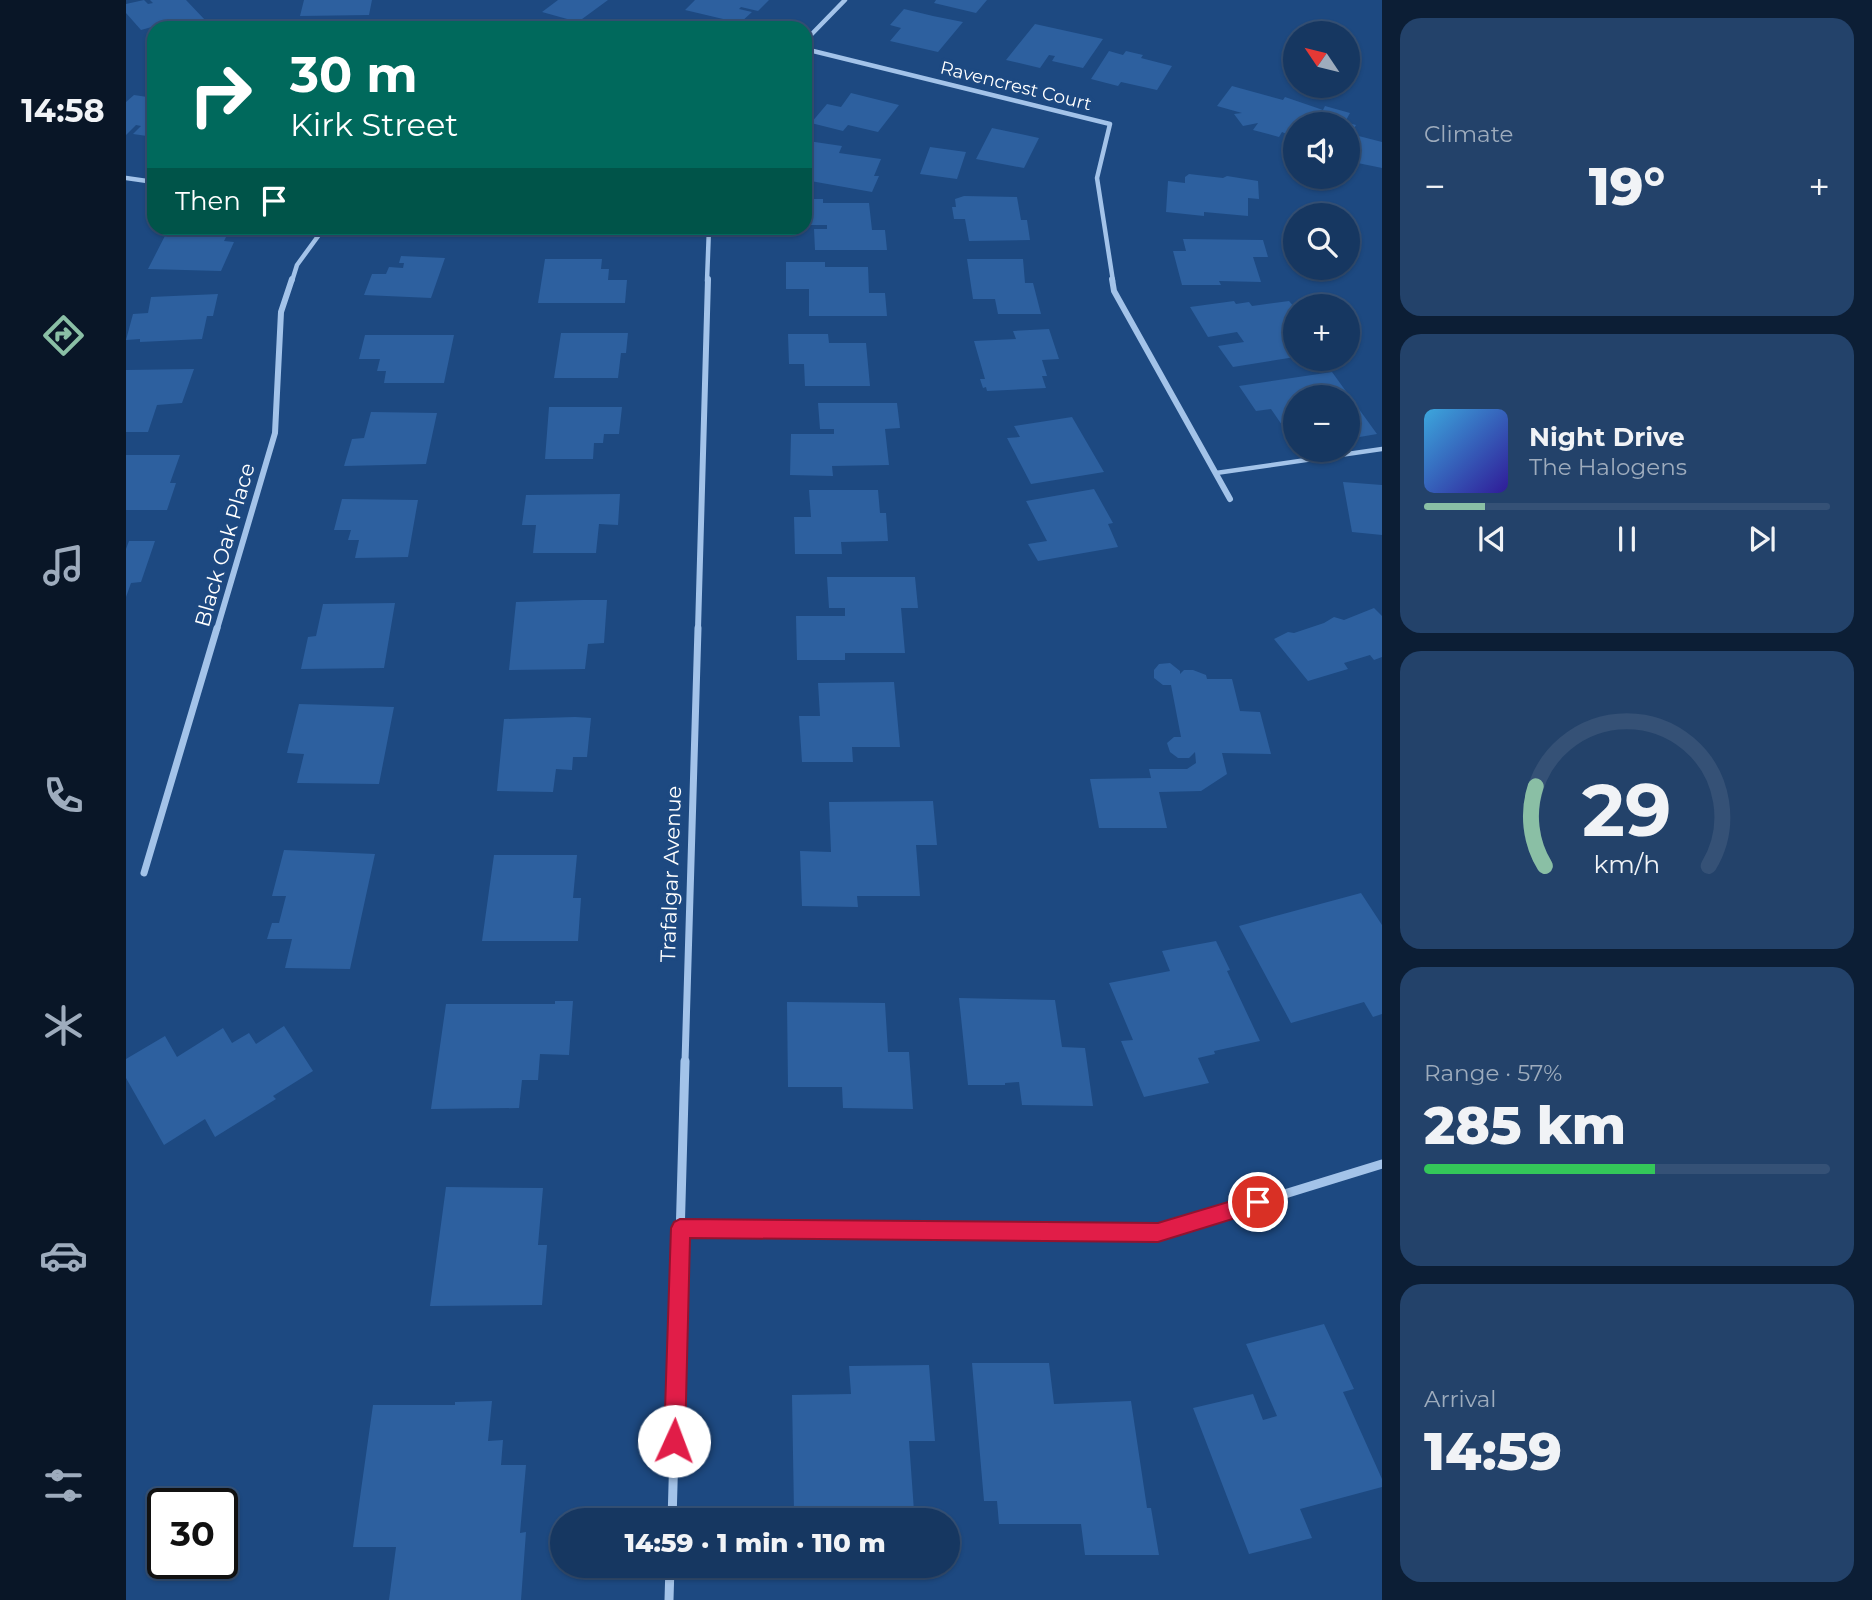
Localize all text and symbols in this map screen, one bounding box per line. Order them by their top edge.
north arrow [1283,21,1360,98]
map controls [1283,21,1360,462]
text: 30 m [290,45,418,104]
icon: right [175,49,266,140]
street label: Ravencrest Court [938,57,1094,115]
text: 14:58 [21,91,105,130]
text: Kirk Street [290,105,458,144]
button: sound [1283,112,1360,189]
text: Climate [1424,120,1513,148]
text: 19° [1589,155,1665,218]
text: − [1424,163,1446,210]
text: + [1808,163,1830,210]
icon: arrive [255,182,293,220]
text: Then [175,185,241,217]
button: search [1283,203,1360,280]
button: + [1283,294,1360,371]
icon: directions [39,311,88,360]
button: − [1283,385,1360,462]
text: Night Drive [1529,421,1685,453]
text: The Halogens [1529,453,1687,481]
street label: Black Oak Place [189,460,260,630]
icon: previous [1473,520,1511,558]
icon: pause [1608,520,1646,558]
icon: next [1743,520,1781,558]
icon: music [39,541,88,590]
text: 29 [1582,766,1672,854]
icon: phone [39,771,88,820]
street label: Trafalgar Avenue [655,785,686,963]
text: km/h [1594,849,1660,879]
icon: climate [39,1001,88,1050]
text: Range · 57% [1424,1059,1562,1087]
text: 285 km [1424,1094,1626,1157]
pin [1228,1172,1288,1232]
icon: arrive [1239,1183,1277,1221]
icon: car [39,1231,88,1280]
text: Arrival [1424,1385,1497,1413]
position arrow [637,1404,711,1478]
text: 14:59 [1424,1420,1562,1483]
icon: filters [39,1461,88,1510]
speed limit sign: 30 [147,1488,238,1579]
text: 14:59 · 1 min · 110 m [624,1527,886,1559]

